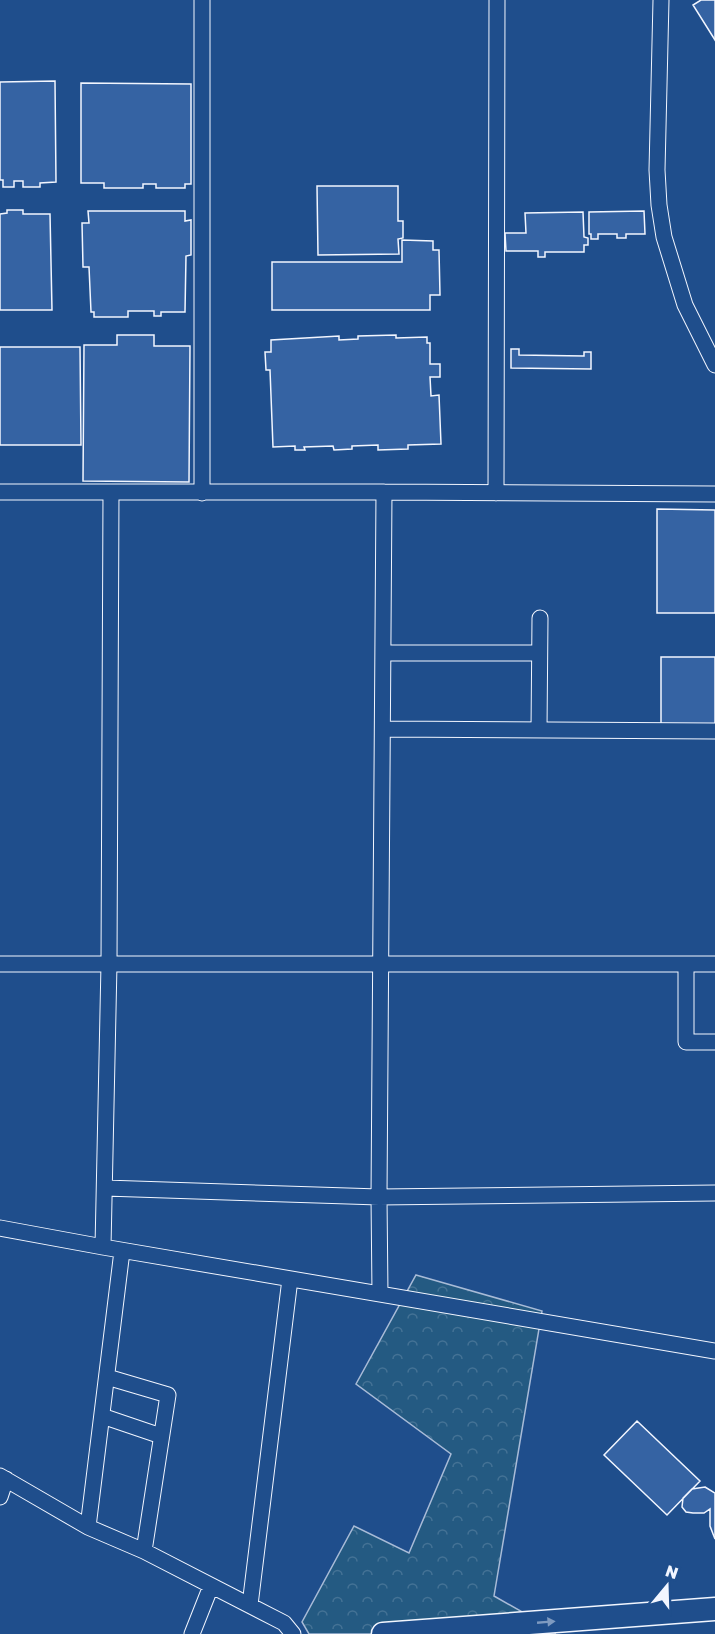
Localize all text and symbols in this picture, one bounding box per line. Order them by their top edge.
north arrow [637,1556,697,1616]
text: N [663,1560,681,1583]
one-way arrow [537,1618,556,1627]

